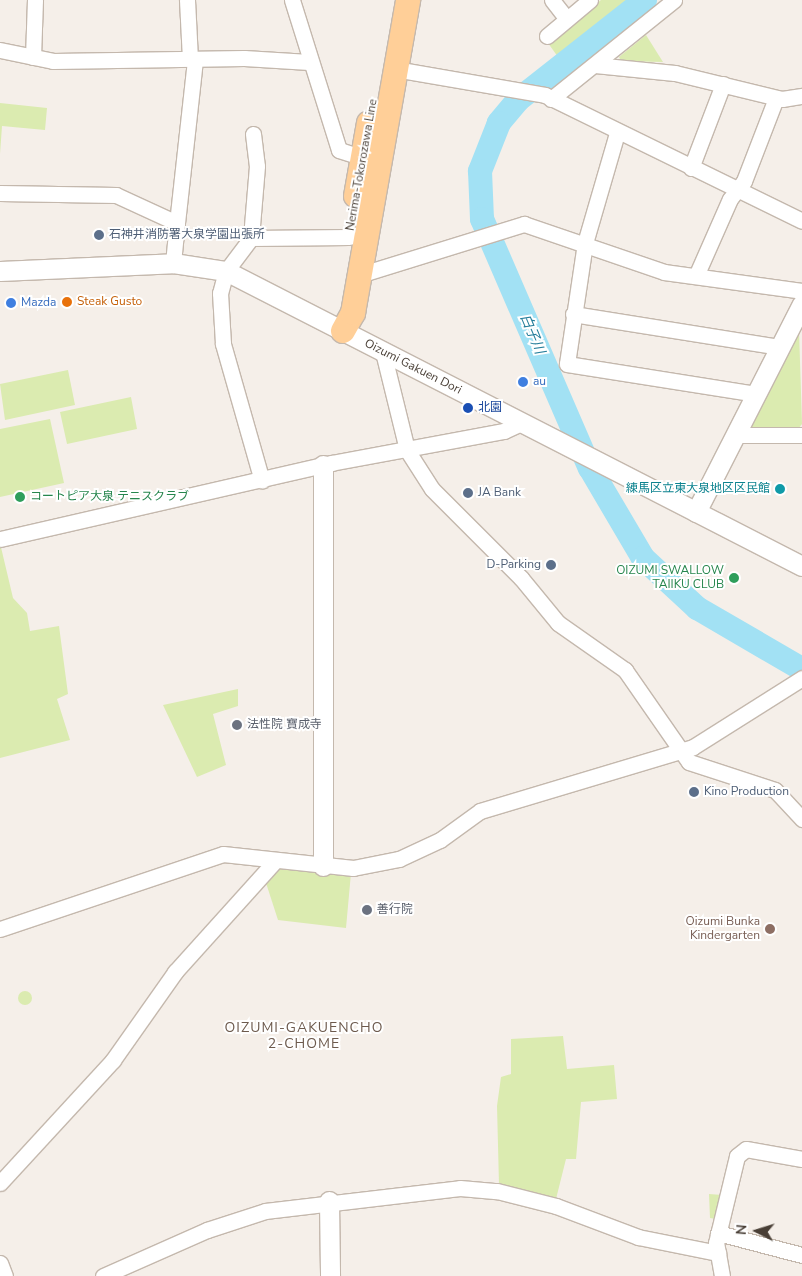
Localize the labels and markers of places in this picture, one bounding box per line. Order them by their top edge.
place label: 石神井消防署大泉学園出張所 [109,228,265,242]
marker: 石神井消防署大泉学園出張所 [93,229,105,241]
place label: Steak Gusto [77,295,142,309]
place label: Mazda [21,296,56,310]
marker: Steak Gusto [61,296,73,308]
marker: Mazda [5,297,17,309]
place label: au [533,375,546,389]
marker: au [517,376,529,388]
place label: 北園 [478,401,502,415]
marker: 北園 [462,402,474,414]
place label: 練馬区立東大泉地区区民館 [626,482,770,496]
marker: 練馬区立東大泉地区区民館 [774,483,786,495]
place label: JA Bank [478,486,521,500]
marker: JA Bank [462,487,474,499]
place label: コートピア大泉 テニスクラブ [30,490,189,504]
marker: コートピア大泉 テニスクラブ [14,491,26,503]
place label: D-Parking [486,558,541,572]
marker: D-Parking [545,559,557,571]
place label: OIZUMI SWALLOW TAIIKU CLUB [616,564,724,592]
marker: OIZUMI SWALLOW TAIIKU CLUB [728,572,740,584]
place label: 法性院 寶成寺 [247,718,322,732]
marker: 法性院 寶成寺 [231,719,243,731]
place label: Kino Production [704,785,789,799]
marker: Kino Production [688,786,700,798]
place label: 善行院 [377,903,413,917]
marker: 善行院 [361,904,373,916]
place label: Oizumi Bunka Kindergarten [686,915,760,943]
marker: Oizumi Bunka Kindergarten [764,923,776,935]

